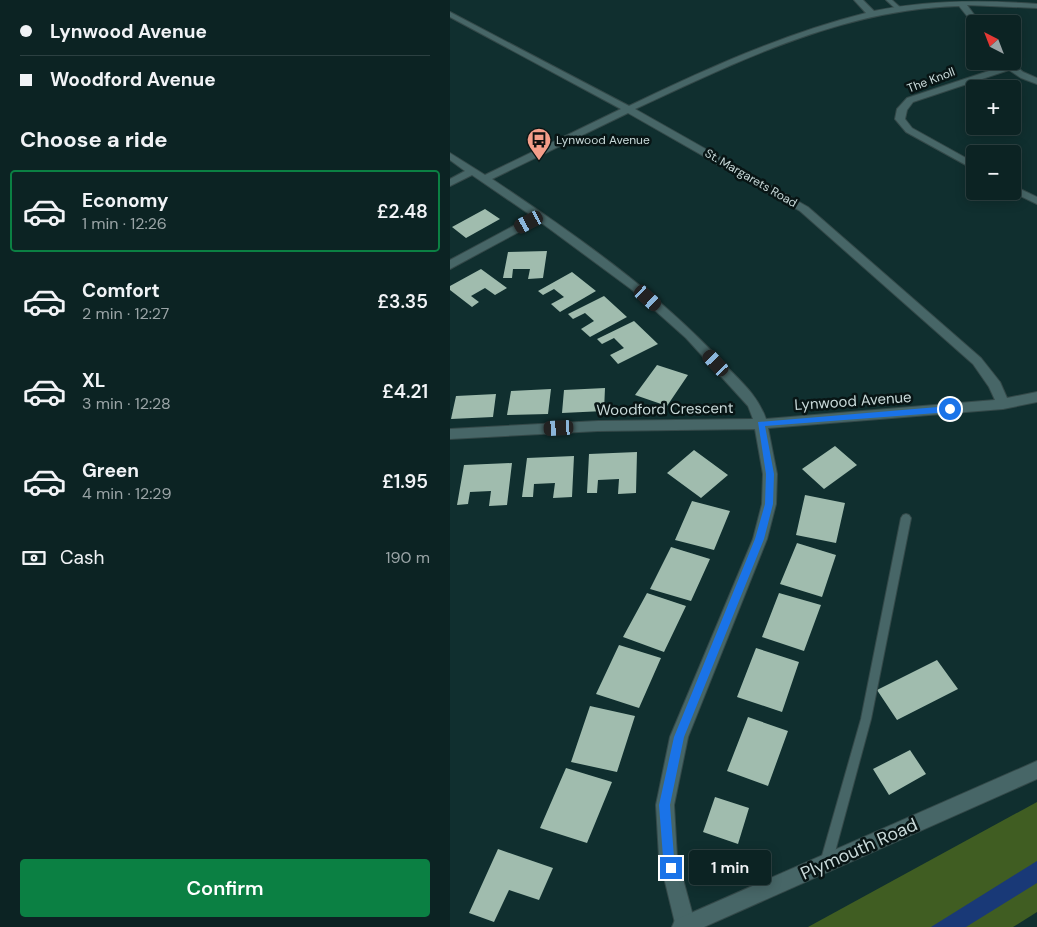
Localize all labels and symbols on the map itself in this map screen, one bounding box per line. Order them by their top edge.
north arrow [966,15,1021,70]
street label: The Knoll [905,64,957,96]
bus stop icon: Lynwood Avenue [526,127,552,161]
place label: Lynwood Avenue [556,132,650,148]
street label: St. Margarets Road [702,145,800,211]
car [512,208,545,236]
car [631,282,664,314]
car [700,347,731,379]
street label: Lynwood Avenue [794,387,912,415]
street label: Woodford Crescent [596,398,734,420]
route start [939,398,961,420]
car [543,420,574,436]
street label: Plymouth Road [797,812,921,886]
callout: 1 min [688,850,771,886]
route end [660,857,682,879]

